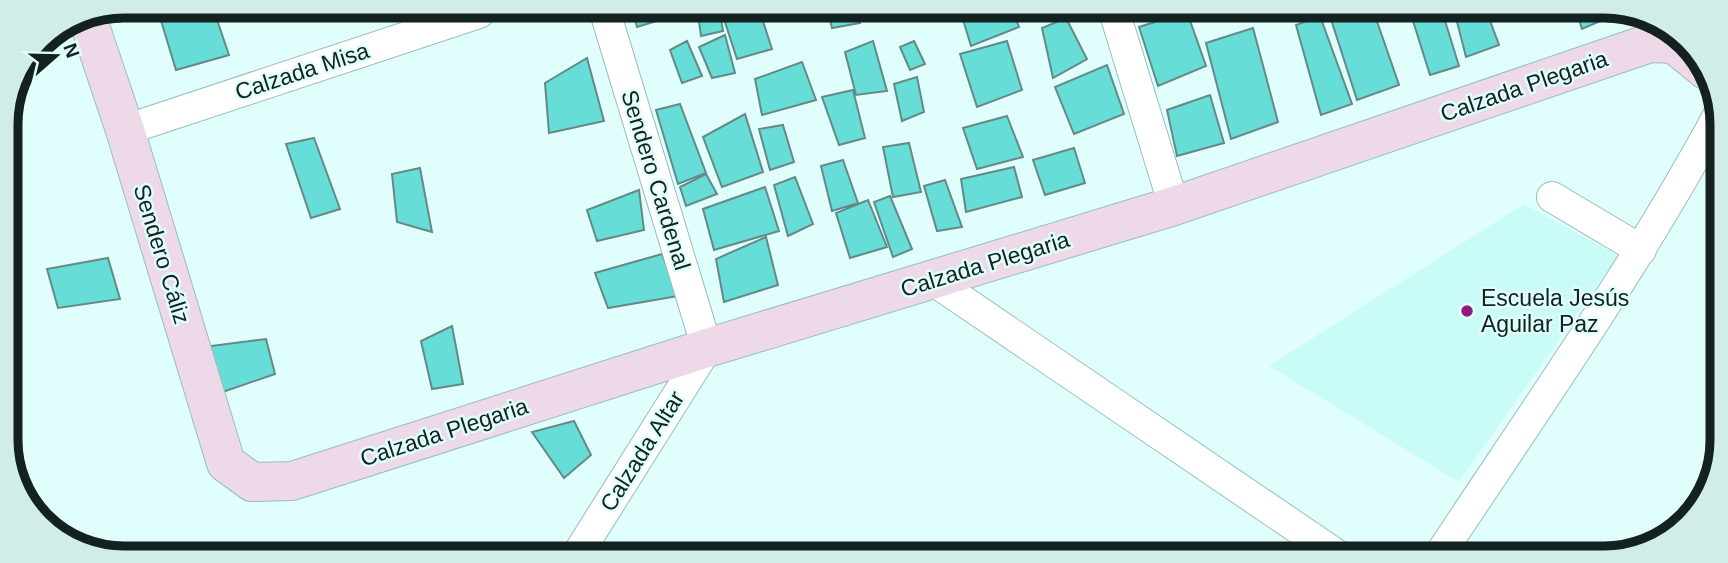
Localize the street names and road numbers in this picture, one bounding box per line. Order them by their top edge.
street label: Calzada Misa [232,37,372,105]
street label: Calzada Plegaria [1437,45,1611,127]
street label: Sendero Cardenal [616,87,696,273]
street label: Sendero Cáliz [128,181,196,327]
street label: Calzada Plegaria [897,226,1073,302]
street label: Calzada Altar [595,386,689,516]
street label: Calzada Plegaria [357,393,532,471]

